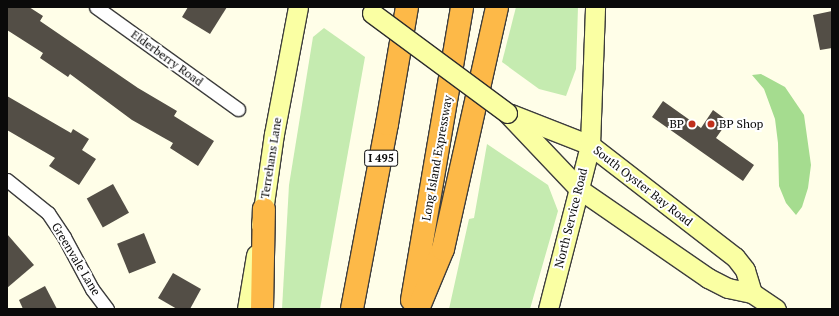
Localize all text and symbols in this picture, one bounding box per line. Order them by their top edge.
street label: Elderberry Road [128,27,206,89]
street label: Long Island Expressway [419,94,455,222]
street label: Terrehans Lane [257,116,285,200]
place label: BP [669,117,684,131]
place label: BP Shop [719,117,763,131]
marker: BP [687,119,697,129]
marker: BP Shop [706,119,716,129]
street label: South Oyster Bay Road [591,143,695,229]
road number: I 495 [364,149,398,167]
street label: North Service Road [552,167,590,269]
street label: Greenvale Lane [49,220,103,298]

